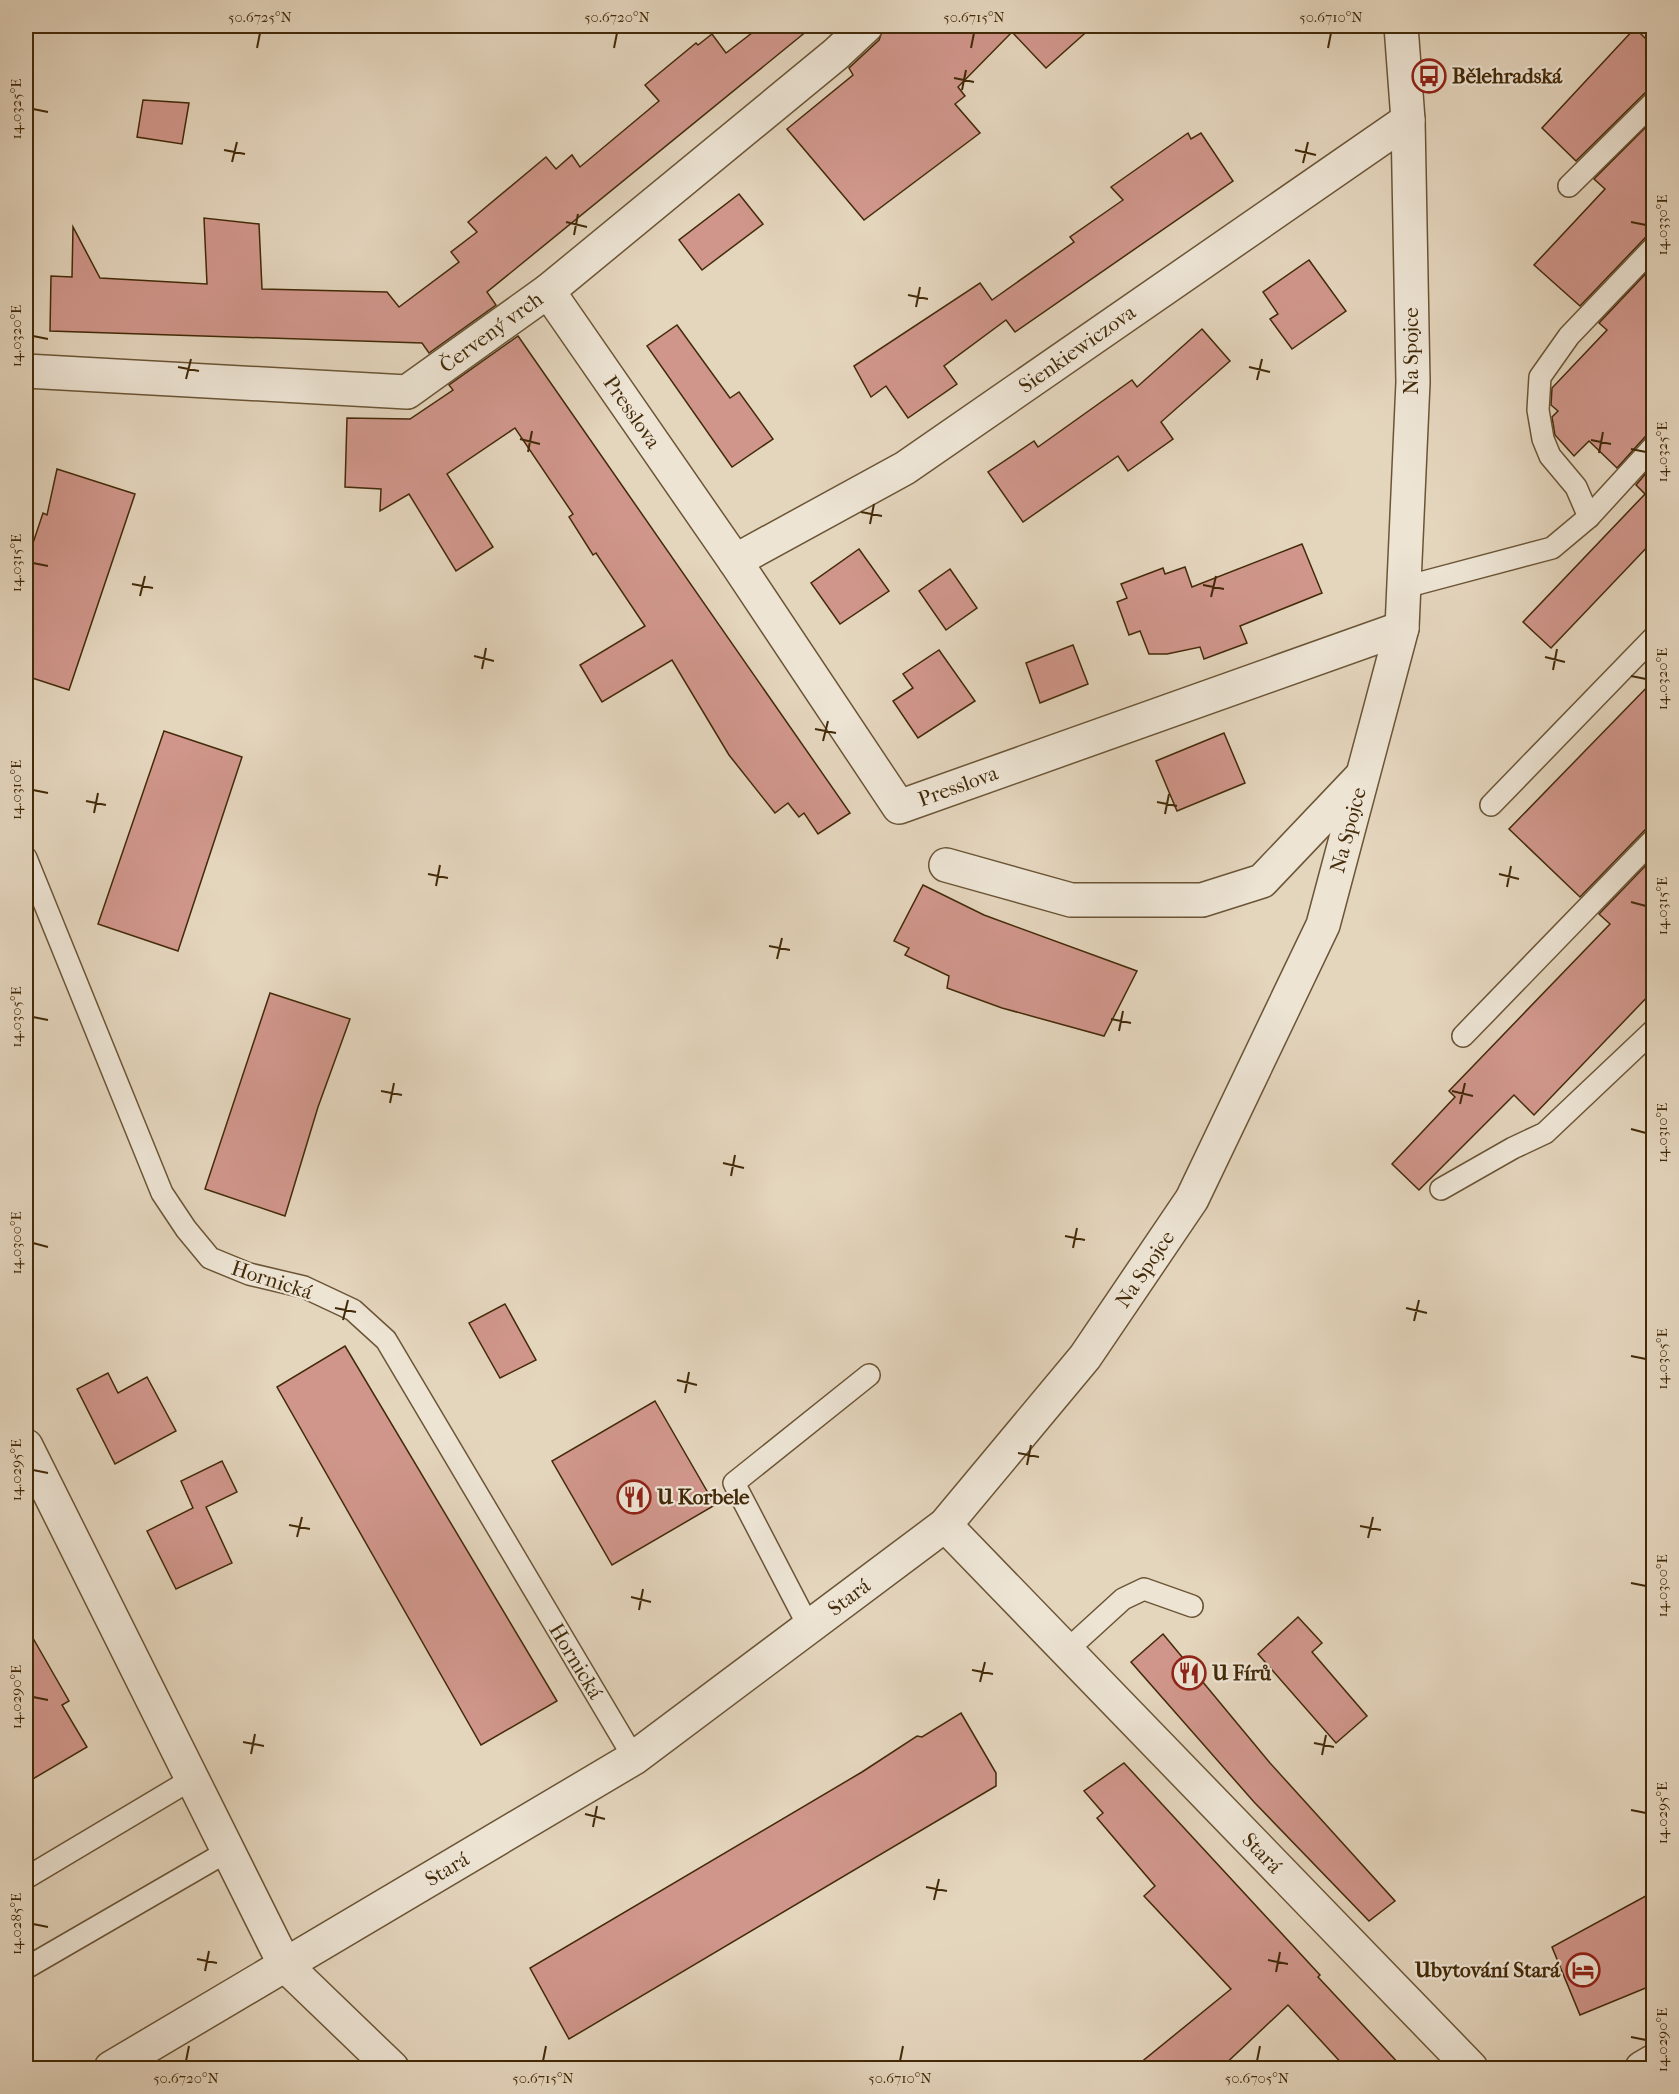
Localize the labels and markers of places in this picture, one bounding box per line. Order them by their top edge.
bus stop icon: Bělehradská [1411,58,1447,94]
place label: Bělehradská [1452,64,1563,88]
restaurant icon: U Korbele [616,1479,652,1515]
place label: U Korbele [656,1485,750,1509]
restaurant icon: U Fírů [1171,1655,1207,1691]
place label: U Fírů [1211,1661,1271,1685]
hotel icon: Ubytování Stará [1565,1952,1601,1988]
place label: Ubytování Stará [1414,1958,1561,1982]

